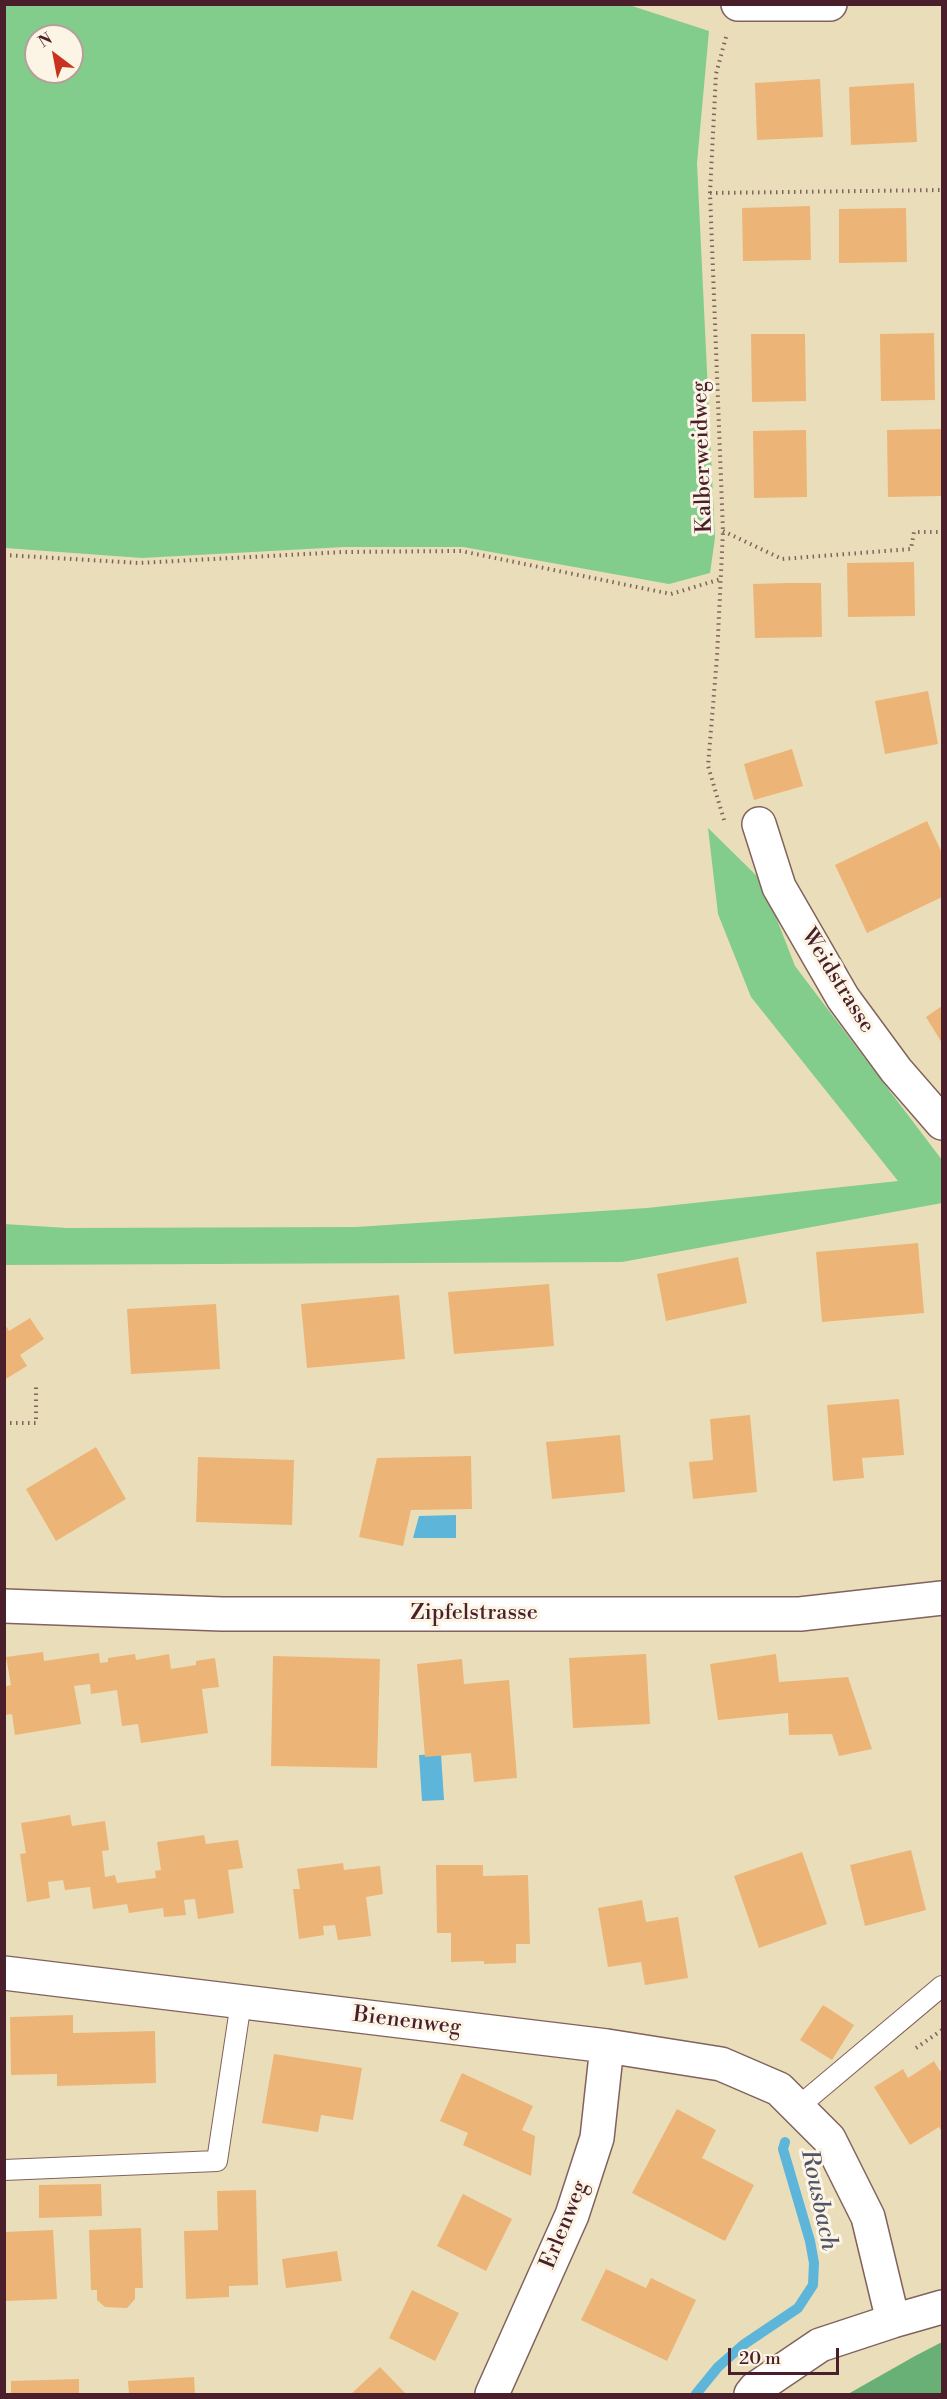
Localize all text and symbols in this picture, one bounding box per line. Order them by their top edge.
north arrow [24,24,84,84]
text: N [35,29,56,52]
street label: Kalberweidweg [687,380,719,534]
street label: Weidstrasse [795,924,879,1038]
street label: Zipfelstrasse [410,1601,538,1627]
street label: Bienenweg [351,2002,463,2042]
water label: Rousbach [793,2147,843,2253]
street label: Erlenweg [535,2177,595,2273]
scale bar [731,2336,842,2374]
text: 20 m [739,2347,781,2370]

